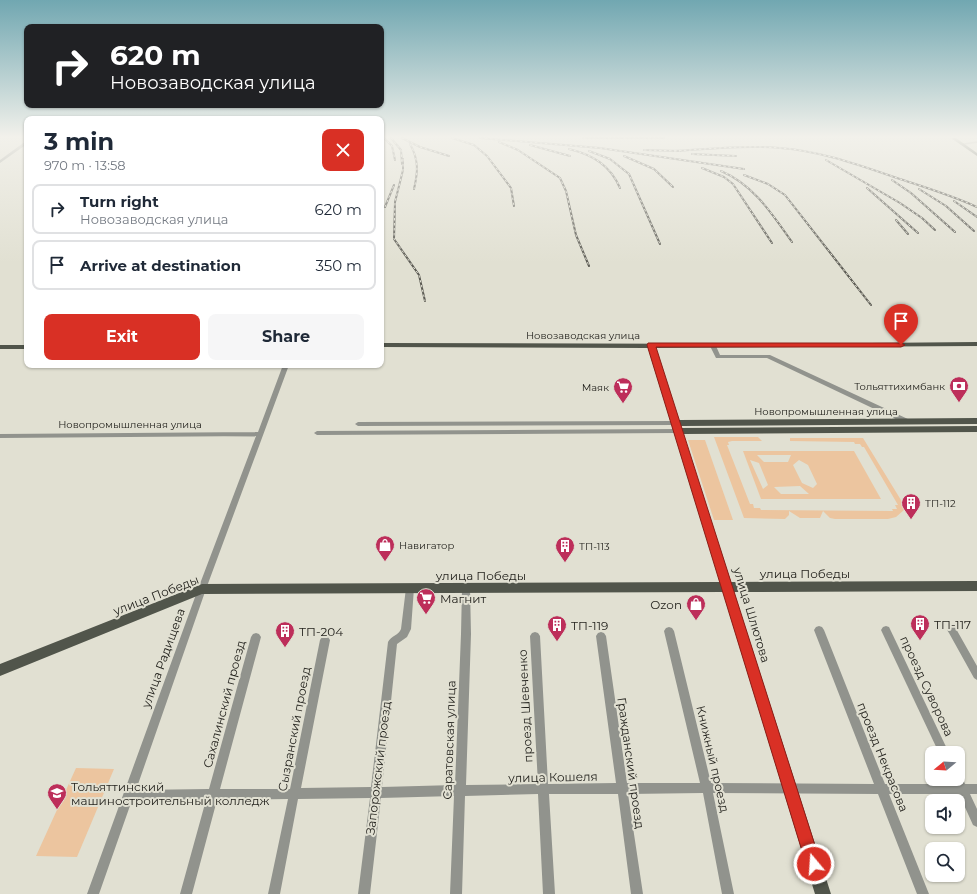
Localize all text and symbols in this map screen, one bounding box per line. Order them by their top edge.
text: 620 m [110,38,201,72]
icon: right [44,40,96,92]
text: Новозаводская улица [110,72,316,94]
text: 3 min [44,127,114,156]
button: close [322,129,364,171]
text: 970 m · 13:58 [44,157,126,173]
text: Turn right [80,192,159,211]
icon: right [46,198,68,220]
text: 620 m [315,200,362,219]
text: Новозаводская улица [80,211,228,227]
icon: arrive [46,254,68,276]
text: Arrive at destination [80,256,241,275]
text: 350 m [315,256,362,275]
pin [884,304,918,345]
icon: arrive [890,310,912,332]
button: Exit [44,314,200,360]
button: Share [208,314,364,360]
street label: Новозаводская улица [526,329,640,342]
bank icon: Тольяттихимбанк [948,375,970,403]
supermarket icon: Маяк [612,376,634,404]
place label: Тольяттихимбанк [854,380,945,393]
place label: Маяк [582,381,609,394]
street label: Новопромышленная улица [754,405,898,418]
street label: Новопромышленная улица [58,418,202,431]
building icon: ТП-112 [900,492,922,520]
place label: ТП-112 [925,497,956,510]
shop icon: Навигатор [374,534,396,562]
building icon: ТП-113 [554,535,576,563]
place label: Навигатор [399,539,454,552]
place label: ТП-113 [579,540,610,553]
street label: улица Шлютова [730,565,774,664]
street label: улица Победы [759,566,850,581]
street label: улица Победы [435,568,526,583]
street label: улица Победы [110,572,201,619]
supermarket icon: Магнит [415,587,437,615]
place label: Магнит [440,591,487,606]
shop icon: Ozon [685,593,707,621]
place label: Ozon [650,597,682,612]
street label: улица Радищева [138,606,188,711]
building icon: ТП-117 [909,613,931,641]
building icon: ТП-119 [546,614,568,642]
place label: ТП-117 [934,617,971,632]
place label: ТП-119 [571,618,608,633]
building icon: ТП-204 [274,620,296,648]
place label: ТП-204 [299,624,343,639]
street label: проезд Суворова [897,633,957,739]
street label: Сахалинский проезд [200,638,248,770]
street label: проезд Шевченко [515,648,535,763]
street label: Сызранский проезд [275,665,313,793]
street label: Саратовская улица [439,680,459,800]
street label: Гражданский проезд [614,696,648,830]
street label: Запорожский проезд [362,700,394,836]
street label: проезд Некрасова [854,700,912,814]
street label: Книжный проезд [693,704,733,814]
north arrow [925,746,965,786]
map controls [925,746,965,882]
street label: улица Кошеля [507,769,598,785]
place label: Тольяттинский машиностроительный колледж [71,779,270,808]
school or university icon: Тольяттинский машиностроительный колледж [46,782,68,810]
button: sound [925,794,965,834]
button: search [925,842,965,882]
position arrow [793,843,835,885]

